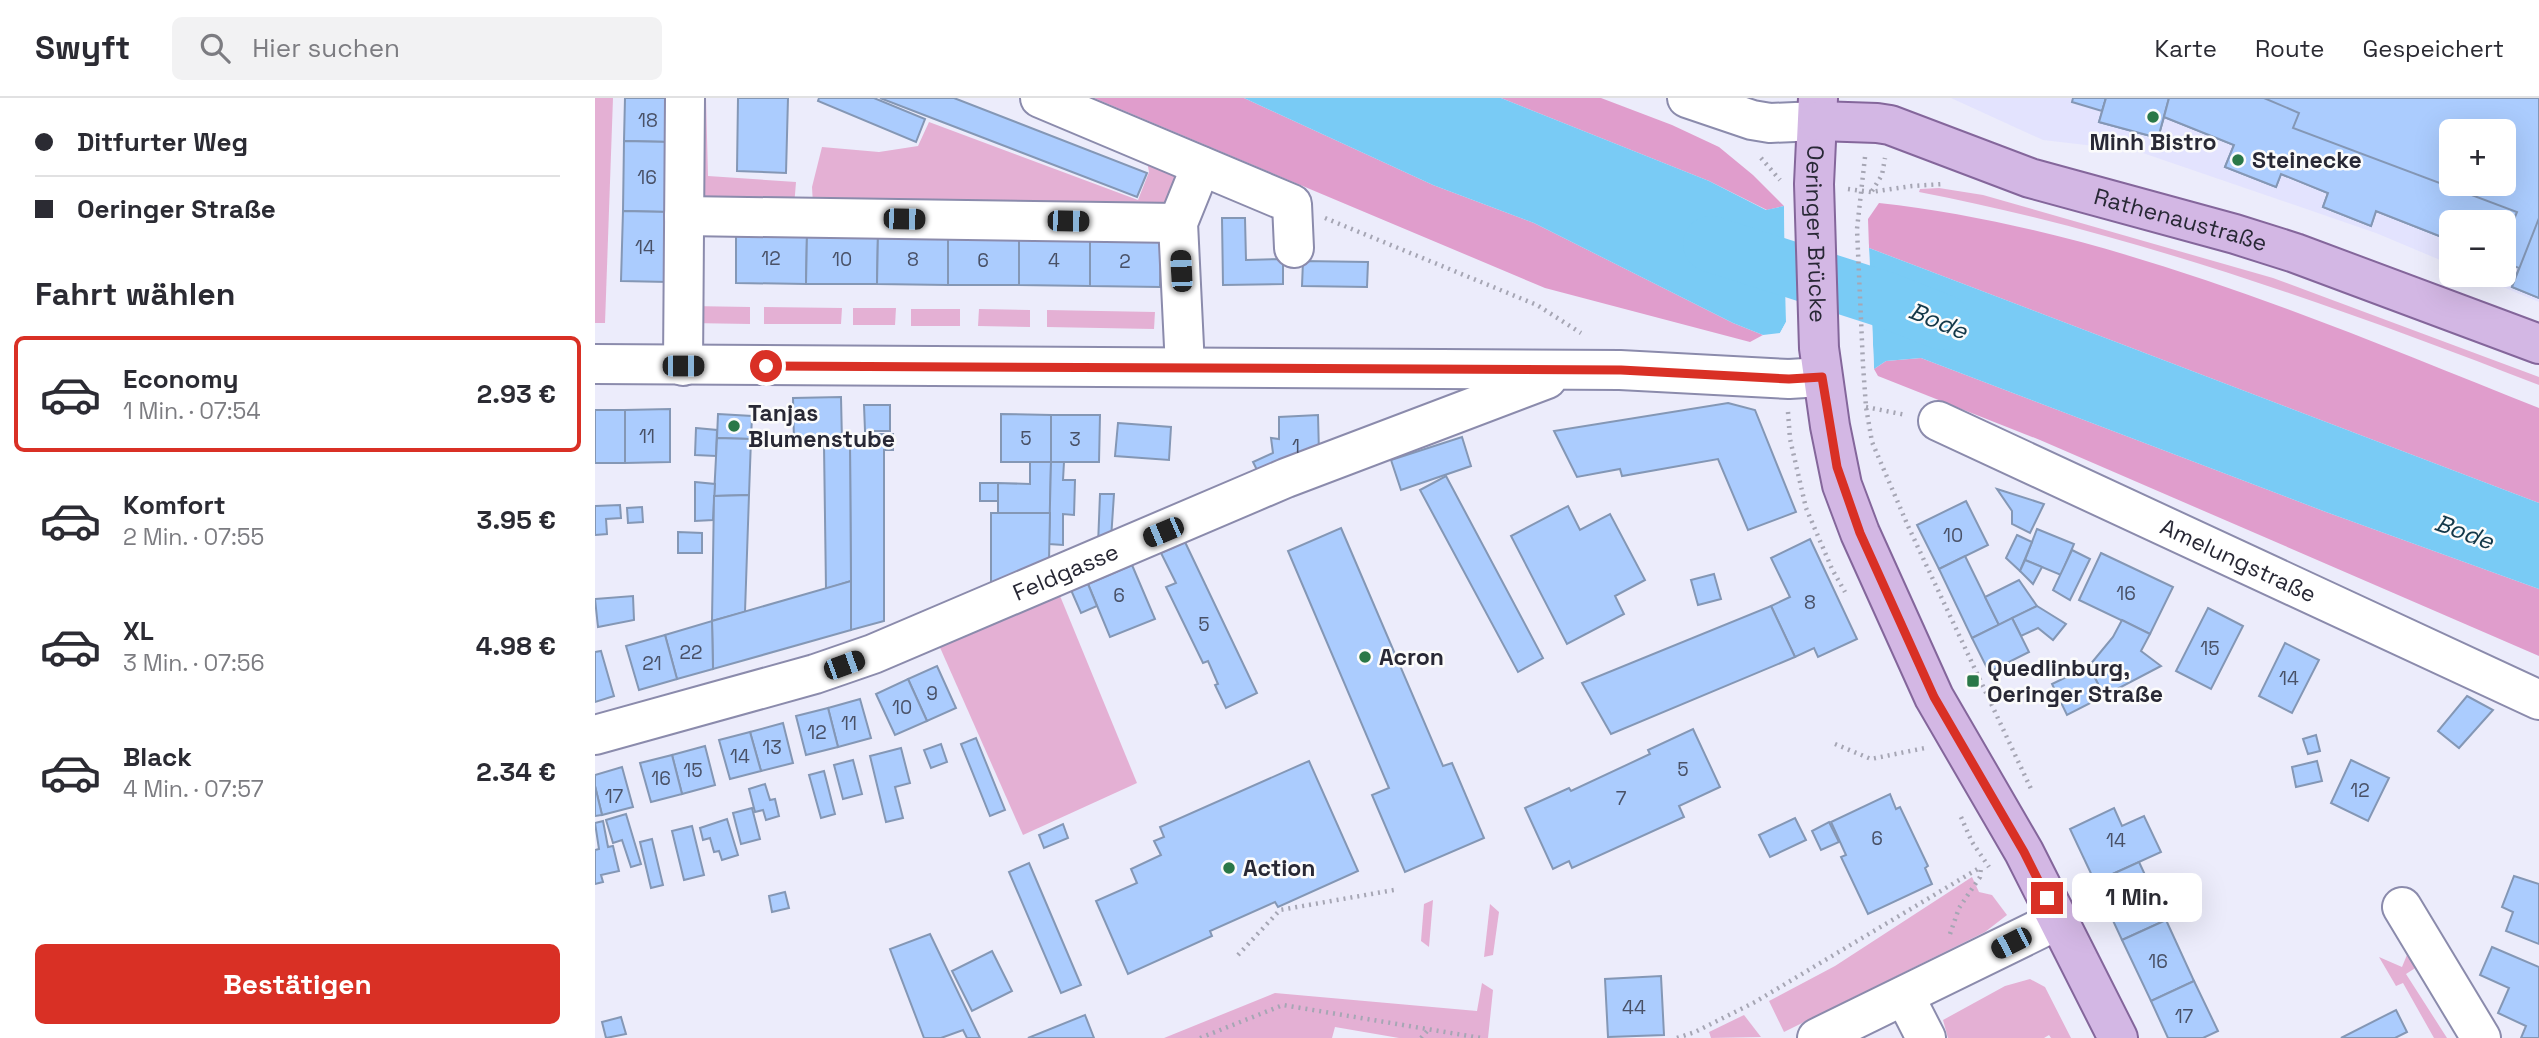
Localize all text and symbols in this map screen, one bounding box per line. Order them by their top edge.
search box [172,17,662,80]
text: Swyft [35,27,130,69]
icon: search [196,29,234,67]
text: Hier suchen [252,31,400,65]
text: Karte [2155,33,2217,64]
text: Route [2255,33,2324,64]
text: Gespeichert [2362,33,2504,64]
house number: 18 [638,108,658,133]
marker: Minh Bistro [2145,109,2161,125]
map controls [2439,119,2516,287]
button: + [2439,119,2516,196]
text: Ditfurter Weg [77,125,248,159]
place label: Minh Bistro [2089,127,2217,157]
street label: Oeringer Brücke [1799,144,1833,323]
place label: Steinecke [2252,145,2362,175]
marker: Steinecke [2230,152,2246,168]
house number: 16 [637,165,657,190]
street label: Rathenaustraße [2091,181,2271,258]
text: Oeringer Straße [77,192,276,226]
car [883,208,926,230]
car [1047,210,1090,232]
button: − [2439,210,2516,287]
house number: 14 [635,235,655,260]
house number: 12 [761,246,781,271]
house number: 10 [832,247,852,272]
house number: 8 [907,247,919,272]
house number: 6 [977,248,989,273]
house number: 4 [1048,248,1060,273]
house number: 2 [1119,249,1131,274]
car [1170,249,1193,293]
text: Fahrt wählen [35,274,235,314]
water label: Bode [1904,295,1973,347]
route start [750,350,782,382]
car [663,356,705,377]
text: Economy [123,362,239,396]
icon: car [39,363,102,426]
text: 2.93 € [477,377,556,411]
text: 1 Min. · 07:54 [123,396,261,426]
place label: Tanjas Blumenstube [748,398,895,454]
marker: Tanjas Blumenstube [726,418,742,434]
house number: 11 [639,424,655,449]
house number: 5 [1020,426,1032,451]
house number: 3 [1069,427,1081,452]
house number: 1 [1292,434,1300,459]
text: Komfort [123,488,226,522]
icon: car [39,489,102,552]
text: 3.95 € [477,503,556,537]
water label: Bode [2431,507,2499,557]
street label: Amelungstraße [2155,511,2321,609]
car [1140,514,1187,550]
text: 2 Min. · 07:55 [123,522,264,552]
house number: 10 [1943,523,1963,548]
street label: Feldgasse [1008,536,1123,608]
house number: 16 [2116,581,2136,606]
house number: 6 [1113,583,1125,608]
house number: 8 [1804,590,1816,615]
house number: 5 [1198,612,1210,637]
text: XL [123,614,154,648]
icon: car [39,615,102,678]
text: 4.98 € [476,629,556,663]
house number: 15 [2200,636,2220,661]
house number: 22 [680,640,702,665]
place label: Acron [1379,642,1444,672]
text: 3 Min. · 07:56 [123,648,265,678]
car [821,648,868,682]
marker: Acron [1357,649,1373,665]
house number: 21 [642,651,662,676]
place label: Quedlinburg, Oeringer Straße [1987,653,2163,709]
house number: 14 [2279,666,2299,691]
marker: Quedlinburg, Oeringer Straße [1965,673,1981,689]
house number: 9 [926,681,938,706]
house number: 10 [892,695,912,720]
house number: 11 [841,711,857,736]
house number: 12 [807,720,827,745]
house number: 13 [762,735,782,760]
text: Black [123,740,192,774]
icon: car [39,741,102,804]
house number: 14 [730,744,750,769]
text: 2.34 € [476,755,556,789]
house number: 5 [1677,757,1689,782]
house number: 15 [683,758,703,783]
house number: 16 [651,766,671,791]
text: 4 Min. · 07:57 [123,774,264,804]
house number: 12 [2350,778,2370,803]
house number: 17 [605,784,624,809]
house number: 7 [1616,786,1627,811]
house number: 6 [1871,826,1883,851]
house number: 14 [2106,828,2126,853]
place label: Action [1243,853,1316,883]
marker: Action [1221,860,1237,876]
callout: 1 Min. [2071,874,2201,922]
route end [2031,882,2063,914]
text: 1 Min. [2105,882,2169,912]
car [1988,924,2035,962]
button: Bestätigen [35,944,560,1024]
house number: 16 [2148,949,2168,974]
house number: 44 [1622,995,1646,1020]
house number: 17 [2175,1004,2194,1029]

